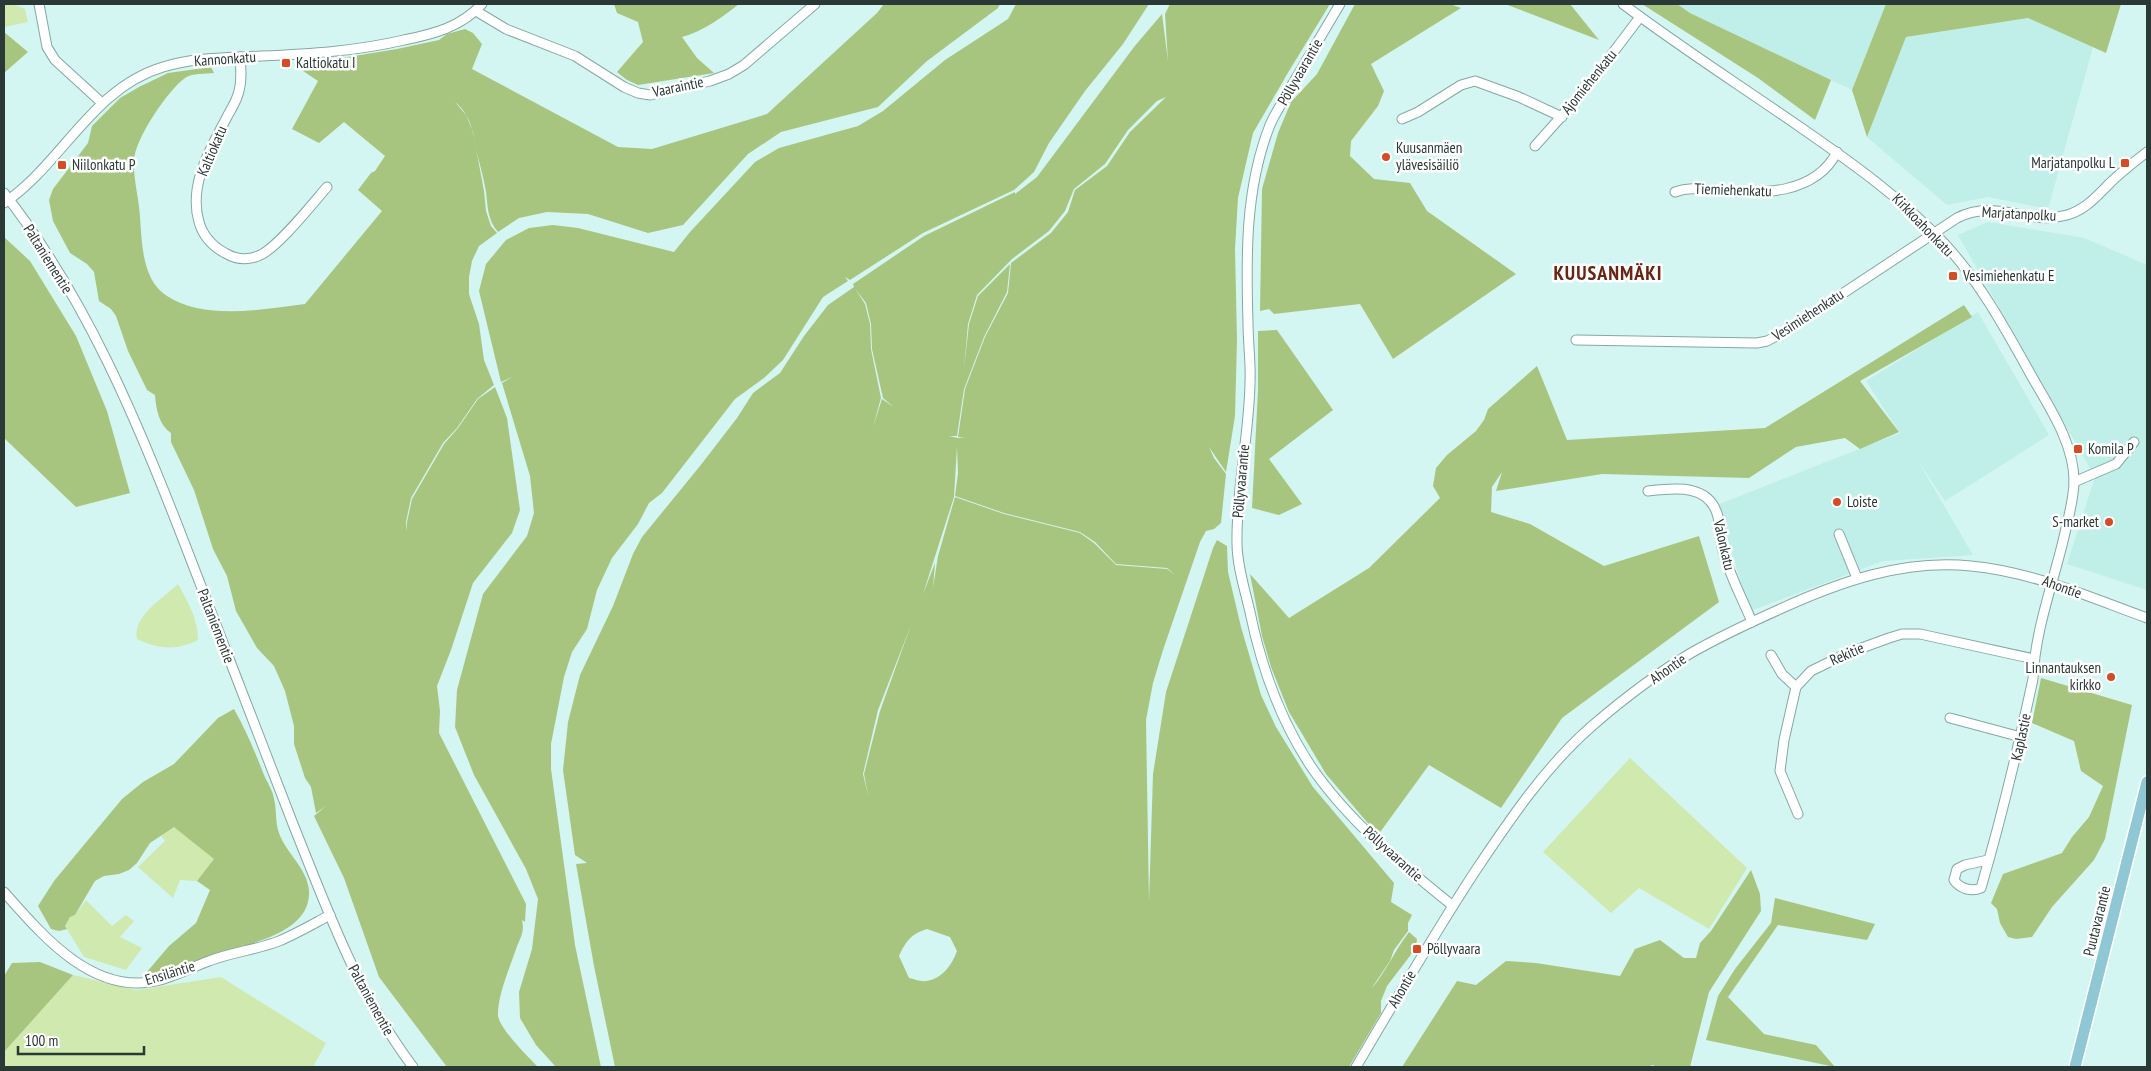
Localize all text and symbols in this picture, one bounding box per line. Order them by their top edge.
street label: Pöllyvaarantie [1273,35,1326,108]
street label: Ajomiehenkatu [1557,45,1620,118]
street label: Kannonkatu [193,47,256,70]
place label: Kaltiokatu I [296,53,356,72]
marker: Kaltiokatu I [280,57,292,69]
street label: Vaaraintie [650,72,705,101]
street label: Kaltiokatu [192,123,231,179]
place label: Kuusanmäen ylävesisäiliö [1396,138,1462,174]
marker: Kuusanmäen ylävesisäiliö [1380,151,1392,163]
place label: Marjatanpolku L [2031,153,2116,172]
place label: Niilonkatu P [72,155,136,174]
marker: Marjatanpolku L [2119,157,2131,169]
marker: Niilonkatu P [56,159,68,171]
street label: Tiemiehenkatu [1694,179,1772,200]
street label: Kirkkoahonkatu [1888,189,1958,260]
street label: Marjatanpolku [1981,202,2057,225]
street label: Paltaniementie [20,221,77,297]
district label: KUUSANMÄKI [1553,260,1663,286]
place label: Vesimiehenkatu E [1962,266,2054,285]
marker: Vesimiehenkatu E [1947,270,1959,282]
street label: Vesimiehenkatu [1767,284,1847,345]
place label: Komila P [2088,439,2134,458]
street label: Pöllyvaarantie [1228,443,1253,519]
marker: Komila P [2072,443,2084,455]
place label: Loiste [1847,492,1878,511]
marker: Loiste [1831,496,1843,508]
place label: S-market [2052,512,2099,531]
marker: S-market [2103,516,2115,528]
street label: Valonkatu [1709,517,1740,572]
street label: Ahontie [2040,571,2084,602]
street label: Paltaniementie [194,586,239,666]
street label: Rekitie [1827,638,1867,669]
street label: Ahontie [1646,649,1690,688]
place label: Linnantauksen kirkko [2025,658,2101,694]
marker: Linnantauksen kirkko [2105,671,2117,683]
street label: Kaplastie [2006,712,2035,762]
street label: Pöllyvaarantie [1360,822,1427,885]
street label: Puutavarantie [2079,884,2114,958]
place label: Pöllyvaara [1427,939,1481,958]
marker: Pöllyvaara [1411,943,1423,955]
street label: Ensiläntie [143,956,197,989]
street label: Paltaniementie [344,961,399,1039]
street label: Ahontie [1383,967,1420,1011]
scale bar [18,1024,144,1056]
text: 100 m [25,1031,58,1050]

